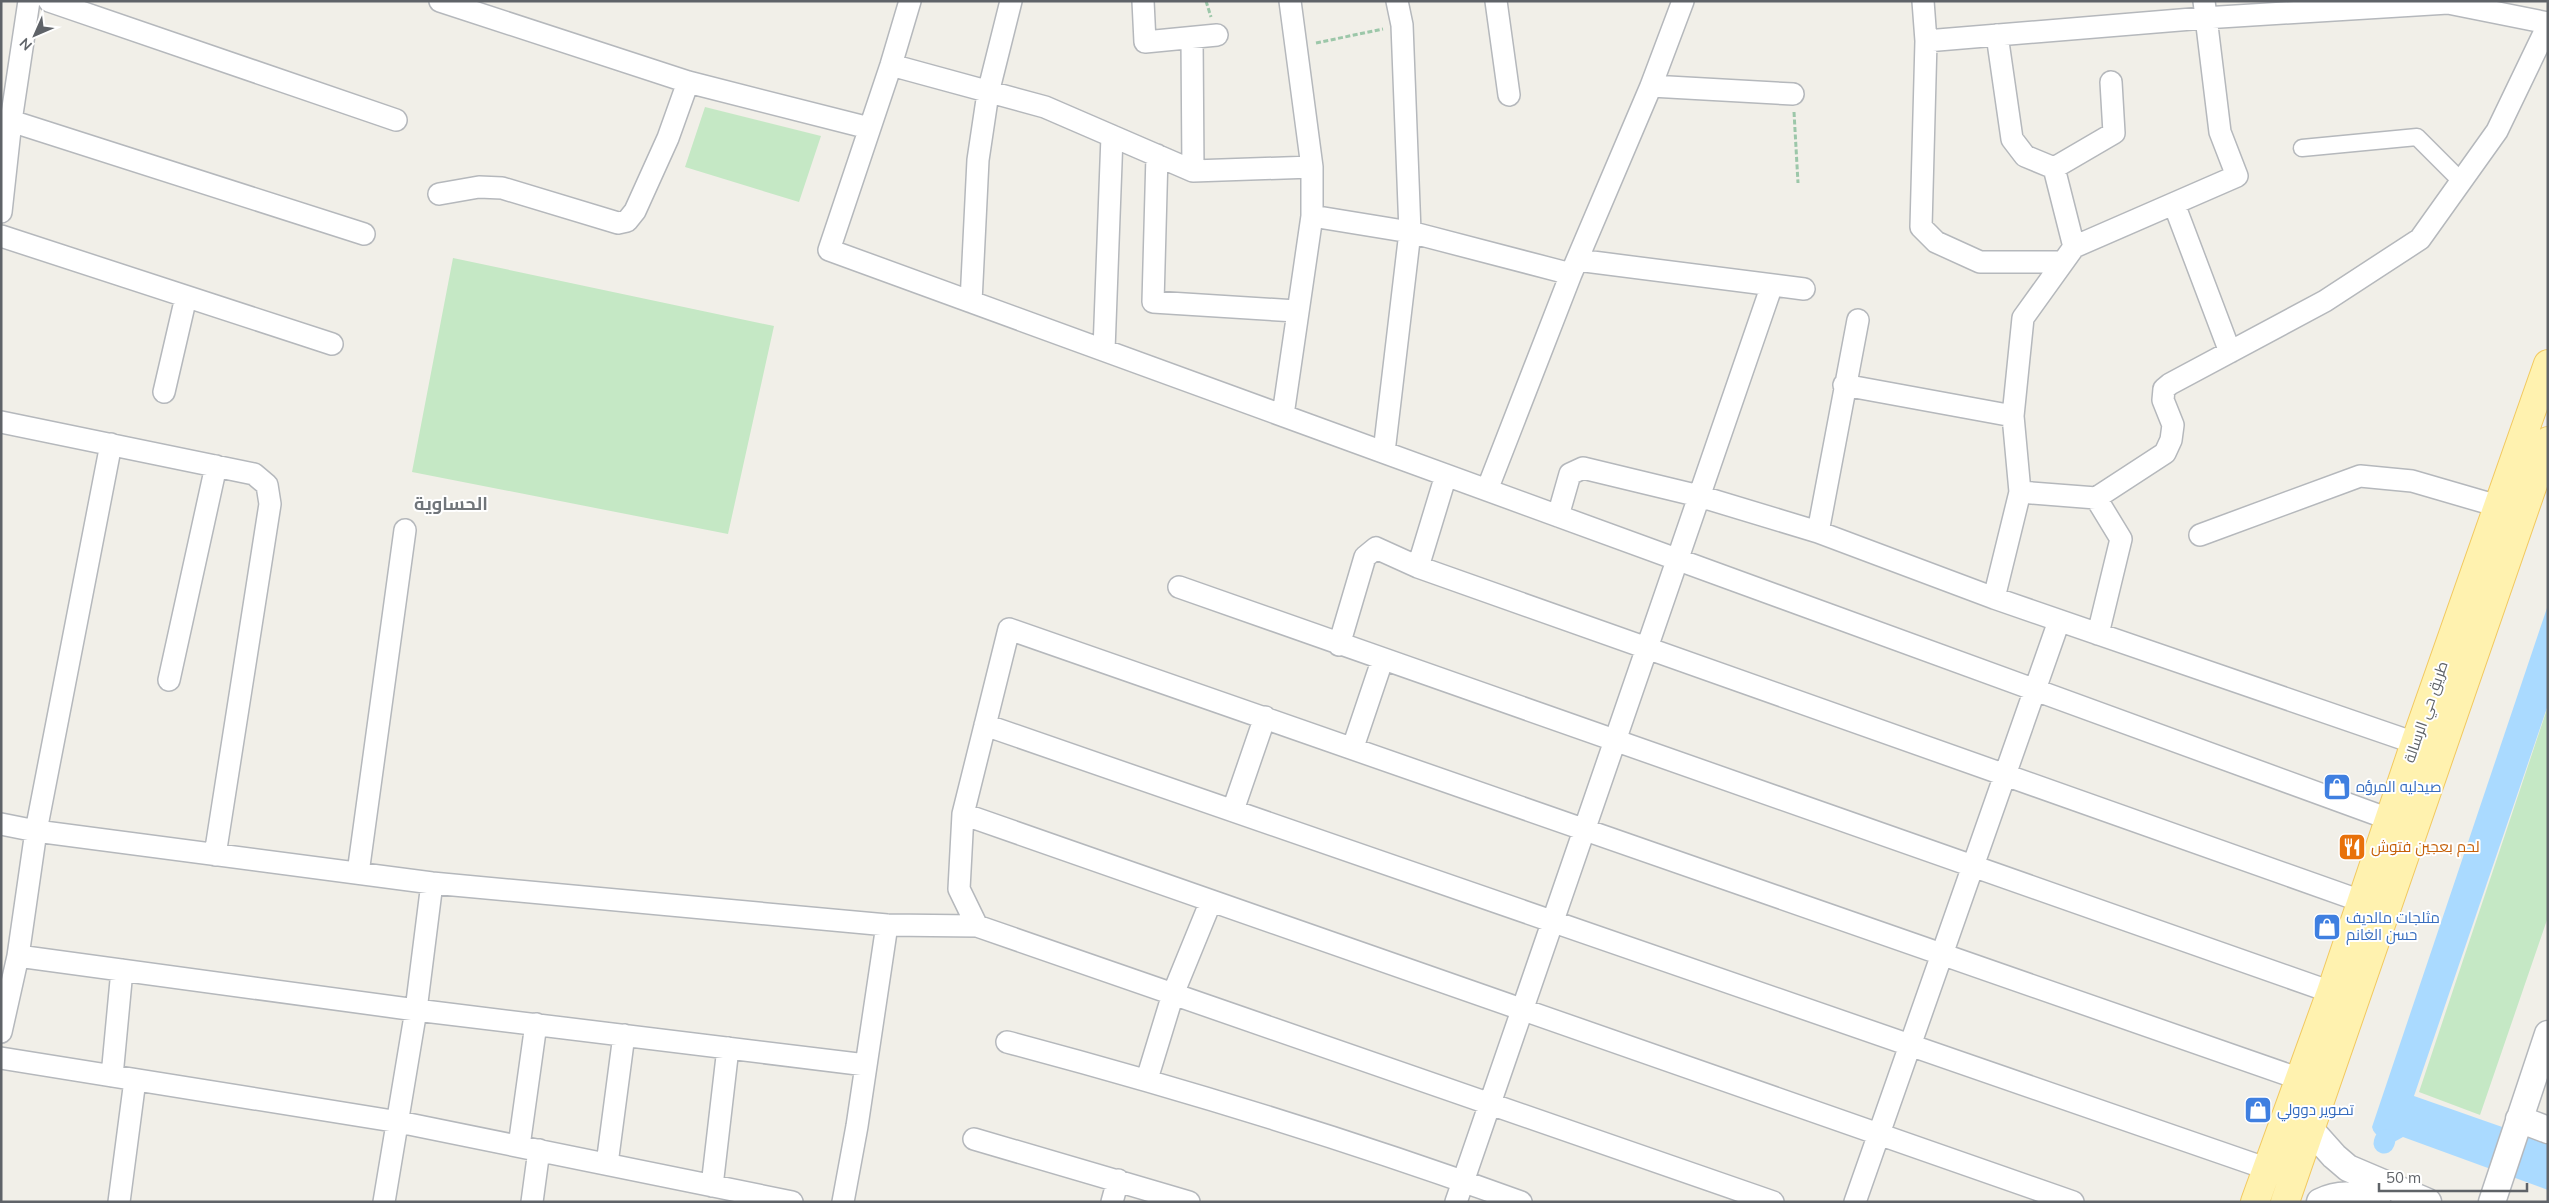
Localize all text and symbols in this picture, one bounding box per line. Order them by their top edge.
north arrow [10,10,60,60]
text: N [16,34,36,54]
district label: الحساوية [414,492,488,515]
street label: طريق حي الرسالة [2399,659,2455,766]
shop icon: صيدليه المرؤه [2322,772,2352,802]
place label: صيدليه المرؤه [2356,777,2442,796]
restaurant icon: لحم بعجين فتوش [2337,832,2367,862]
place label: لحم بعجين فتوش [2371,837,2480,857]
place label: مثلجات مالديف حسن الغانم [2346,908,2440,945]
shop icon: مثلجات مالديف حسن الغانم [2312,912,2342,942]
shop icon: تصوير دوولي [2243,1095,2273,1125]
place label: تصوير دوولي [2277,1100,2354,1122]
scale bar [2379,1160,2526,1192]
text: 50 m [2386,1168,2421,1187]

